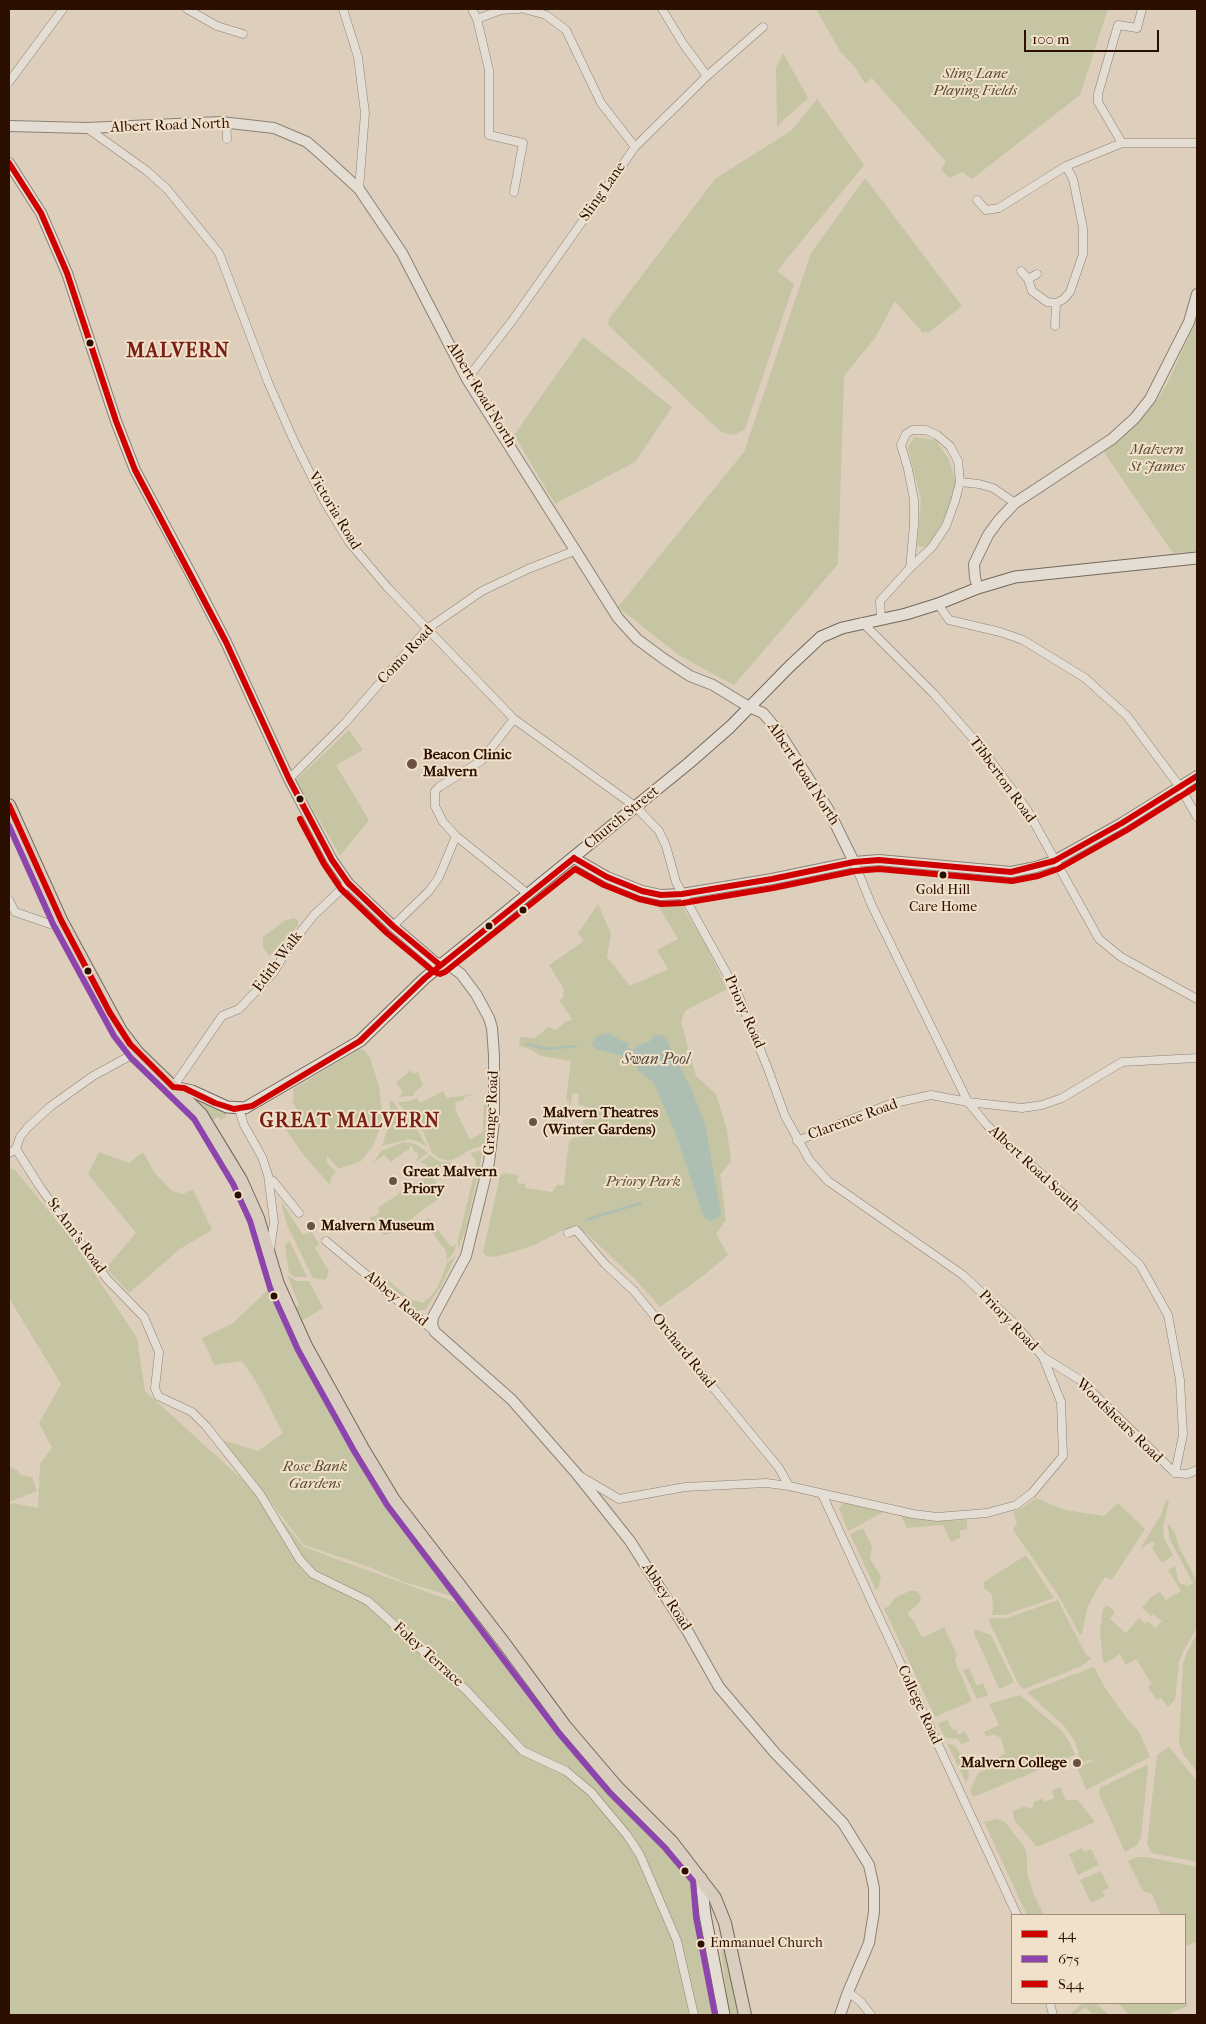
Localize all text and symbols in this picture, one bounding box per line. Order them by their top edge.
scale bar [1026,20,1161,52]
text: 100 m [1032,30,1070,48]
park label: Sling Lane Playing Fields [933,65,1017,100]
street label: Albert Road North [110,115,230,137]
street label: Sling Lane [576,159,630,225]
unlabelled marker [85,338,95,348]
street label: Albert Road North [443,339,519,451]
district label: MALVERN [125,340,231,364]
park label: Malvern St James [1129,441,1185,476]
street label: Victoria Road [304,469,364,553]
street label: Como Road [374,622,438,688]
street label: Albert Road North [763,719,843,829]
street label: Tibberton Road [965,734,1039,826]
place label: Beacon Clinic Malvern [423,746,511,781]
marker: Beacon Clinic Malvern [405,757,419,771]
street label: Church Street [581,782,663,854]
unlabelled marker [295,794,305,804]
marker: Gold Hill Care Home [938,870,948,880]
place label: Gold Hill Care Home [909,883,977,916]
unlabelled marker [518,905,528,915]
unlabelled marker [484,921,494,931]
street label: Edith Walk [249,928,307,996]
unlabelled marker [83,966,93,976]
street label: Priory Road [720,973,768,1051]
water label: Swan Pool [622,1050,690,1070]
street label: Grange Road [481,1070,503,1156]
street label: Clarence Road [806,1095,900,1145]
place label: Malvern Theatres (Winter Gardens) [543,1104,658,1139]
district label: GREAT MALVERN [258,1110,442,1134]
marker: Malvern Theatres (Winter Gardens) [527,1116,539,1128]
street label: Albert Road South [985,1122,1083,1216]
place label: Great Malvern Priory [403,1163,497,1198]
park label: Priory Park [605,1173,681,1191]
marker: Great Malvern Priory [387,1175,399,1187]
unlabelled marker [233,1190,243,1200]
street label: St Ann's Road [43,1195,109,1277]
place label: Malvern Museum [321,1217,434,1235]
marker: Malvern Museum [305,1220,317,1232]
street label: Abbey Road [361,1267,431,1331]
street label: Priory Road [974,1287,1042,1355]
unlabelled marker [269,1291,279,1301]
street label: Orchard Road [647,1310,719,1392]
street label: Woodshears Road [1072,1375,1166,1467]
park label: Rose Bank Gardens [282,1458,348,1493]
street label: Abbey Road [637,1560,695,1634]
street label: Foley Terrace [389,1619,467,1691]
street label: College Road [893,1663,945,1747]
place label: Malvern College [961,1754,1067,1772]
marker: Malvern College [1071,1757,1083,1769]
unlabelled marker [680,1866,690,1876]
legend [1011,1914,1186,2004]
text: 44 [1058,1925,1076,1943]
place label: Emmanuel Church [710,1936,823,1952]
marker: Emmanuel Church [696,1939,706,1949]
text: 675 [1058,1950,1080,1968]
text: S44 [1058,1975,1084,1993]

